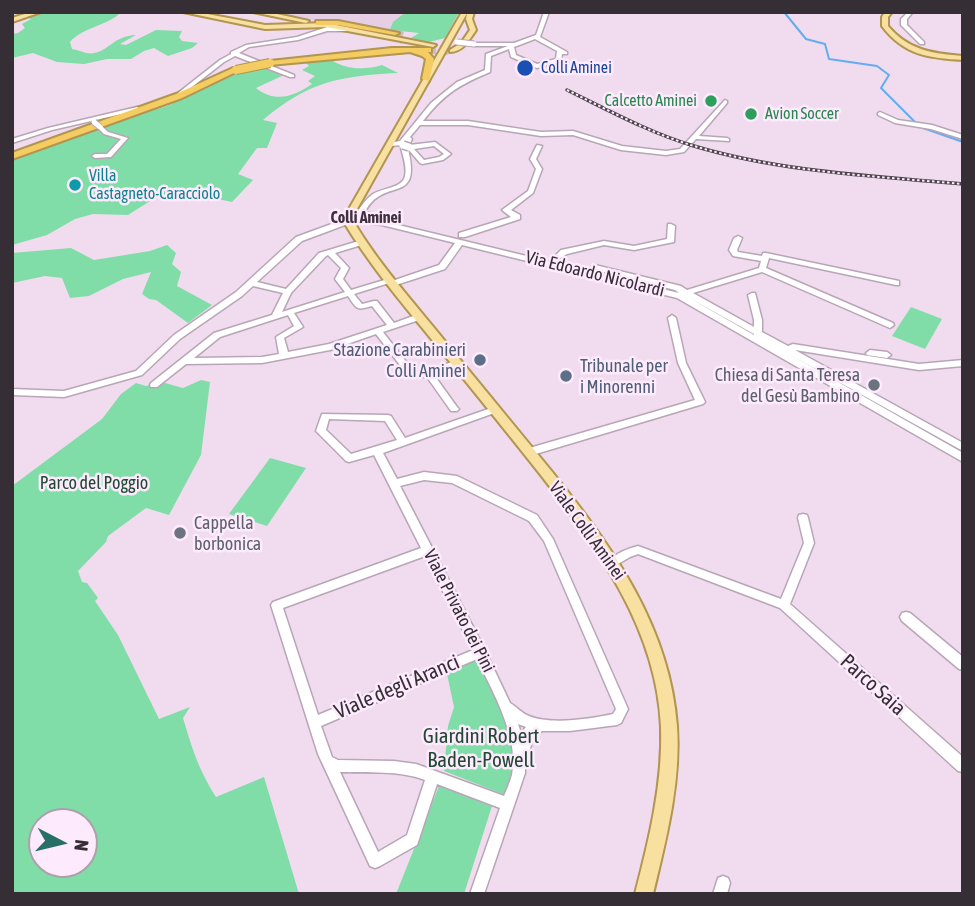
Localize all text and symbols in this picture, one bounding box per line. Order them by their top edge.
marker: Colli Aminei [515,58,535,78]
place label: Colli Aminei [541,58,612,78]
place label: Calcetto Aminei [605,91,697,111]
marker: Calcetto Aminei [703,93,719,109]
place label: Avion Soccer [765,104,839,124]
marker: Avion Soccer [743,106,759,122]
place label: Villa Castagneto-Caracciolo [89,166,220,204]
marker: Villa Castagneto-Caracciolo [67,177,83,193]
district label: Colli Aminei [331,208,401,228]
street label: Via Edoardo Nicolardi [523,246,667,302]
place label: Stazione Carabinieri Colli Aminei [333,339,466,382]
marker: Stazione Carabinieri Colli Aminei [472,352,488,368]
place label: Tribunale per i Minorenni [580,355,668,398]
place label: Chiesa di Santa Teresa del Gesù Bambino [715,364,860,406]
marker: Tribunale per i Minorenni [558,368,574,384]
marker: Chiesa di Santa Teresa del Gesù Bambino [866,377,882,393]
park label: Parco del Poggio [40,472,148,494]
street label: Viale Colli Aminei [544,478,630,584]
place label: Cappella borbonica [194,512,261,554]
marker: Cappella borbonica [172,525,188,541]
street label: Viale Privato dei Pini [419,546,499,676]
street label: Viale degli Aranci [331,649,463,725]
street label: Parco Saia [835,649,911,721]
park label: Giardini Robert Baden-Powell [423,723,539,773]
north arrow [28,808,98,878]
text: N [70,838,93,852]

